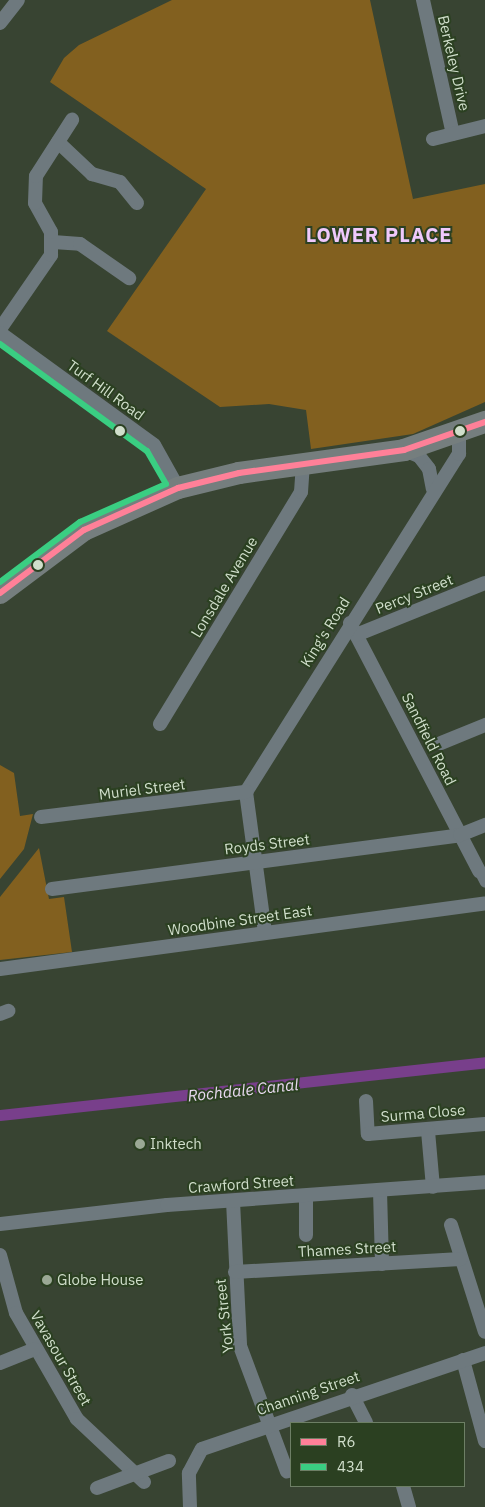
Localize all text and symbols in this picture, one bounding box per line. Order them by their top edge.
street label: Berkeley Drive [434,13,474,113]
district label: LOWER PLACE [304,222,454,246]
street label: Turf Hill Road [64,356,148,424]
unlabelled marker [115,426,125,436]
unlabelled marker [455,426,465,436]
street label: Lonsdale Avenue [187,533,261,641]
unlabelled marker [33,560,43,570]
street label: Percy Street [373,570,455,618]
street label: King's Road [297,594,353,670]
street label: Sandfield Road [398,690,460,788]
street label: Muriel Street [98,775,186,803]
street label: Royds Street [223,830,311,858]
street label: Woodbine Street East [167,901,313,939]
water label: Rochdale Canal [187,1075,299,1105]
street label: Surma Close [380,1100,466,1126]
place label: Inktech [150,1135,202,1153]
marker: Inktech [134,1138,146,1150]
street label: Crawford Street [187,1171,295,1197]
street label: Thames Street [297,1237,397,1261]
place label: Globe House [57,1271,143,1289]
marker: Globe House [41,1274,53,1286]
street label: York Street [211,1278,237,1354]
street label: Vavasour Street [27,1307,95,1409]
street label: Channing Street [254,1367,362,1419]
legend [290,1422,465,1487]
text: R6 [337,1432,356,1451]
text: 434 [337,1457,364,1476]

